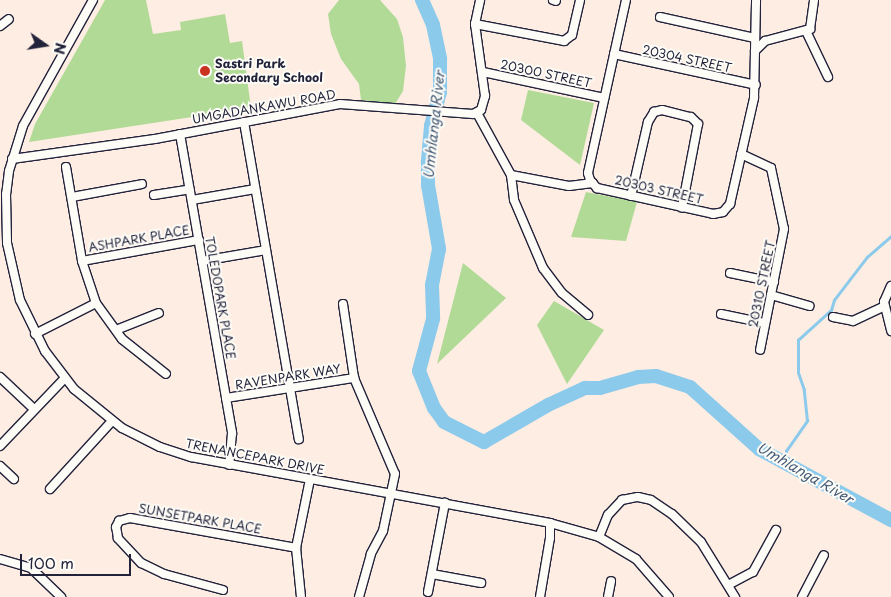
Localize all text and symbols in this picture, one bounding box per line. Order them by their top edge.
north arrow [20,20,70,70]
text: N [49,41,72,56]
street label: 20304 STREET [641,42,733,76]
place label: Sastri Park Secondary School [215,57,323,85]
street label: 20300 STREET [499,57,593,91]
marker: Sastri Park Secondary School [199,65,211,77]
water label: Umhlanga River [420,70,448,180]
street label: UMGADANKAWU ROAD [191,87,337,127]
street label: 20303 STREET [613,173,705,207]
street label: ASHPARK PLACE [87,223,191,255]
street label: TOLEDOPARK PLACE [202,235,238,361]
street label: 20310 STREET [746,239,778,329]
street label: RAVENPARK WAY [233,361,343,393]
street label: TRENANCEPARK DRIVE [184,436,326,478]
water label: Umhlanga River [754,439,856,507]
street label: SUNSETPARK PLACE [137,501,263,537]
scale bar [22,544,134,576]
text: 100 m [28,551,74,574]

